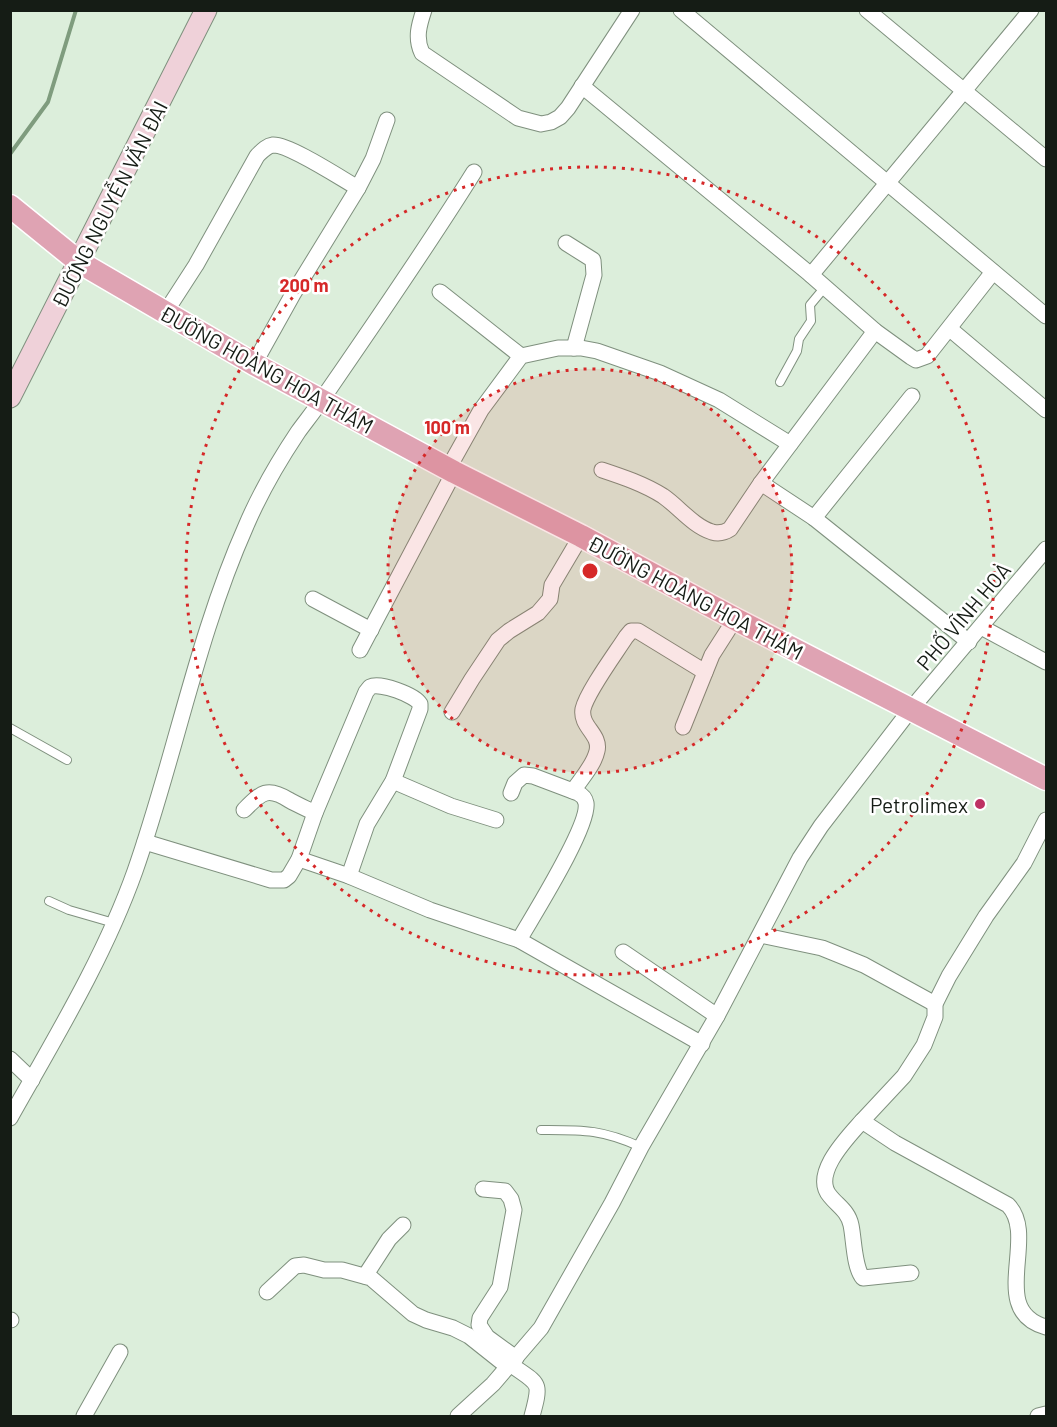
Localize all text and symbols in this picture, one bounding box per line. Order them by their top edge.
street label: ĐƯỜNG NGUYỄN VĂN ĐÀI [45,96,172,312]
text: 200 m [279,274,329,296]
street label: ĐƯỜNG HOÀNG HOA THÁM [156,300,378,438]
text: 100 m [424,416,470,438]
street label: ĐƯỜNG HOÀNG HOA THÁM [584,530,808,664]
street label: PHỐ VĨNH HOÀ [911,557,1015,675]
centre of rings [580,561,600,581]
place label: Petrolimex [870,792,968,817]
marker: Petrolimex [973,797,987,811]

